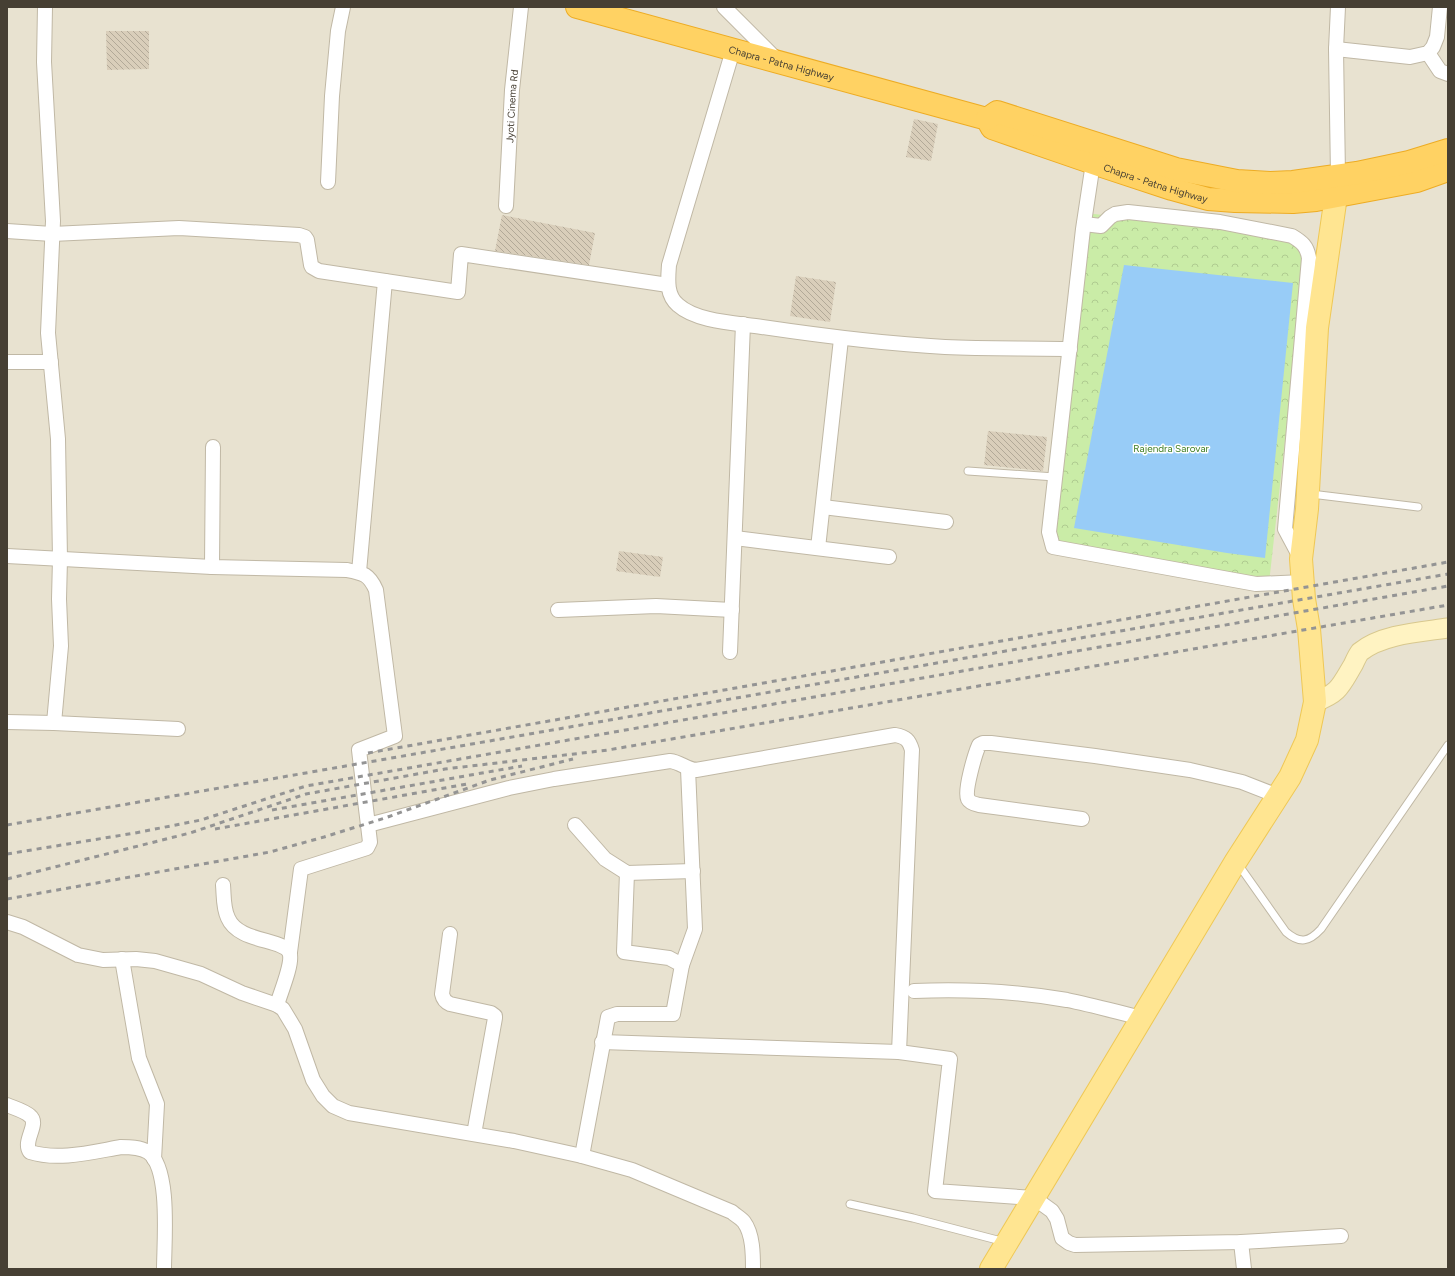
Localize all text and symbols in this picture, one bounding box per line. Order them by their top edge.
street label: Chapra - Patna Highway [727,43,836,84]
street label: Jyoti Cinema Rd [503,69,521,143]
street label: Chapra - Patna Highway [1102,161,1210,206]
park label: Rajendra Sarovar [1133,442,1209,455]

